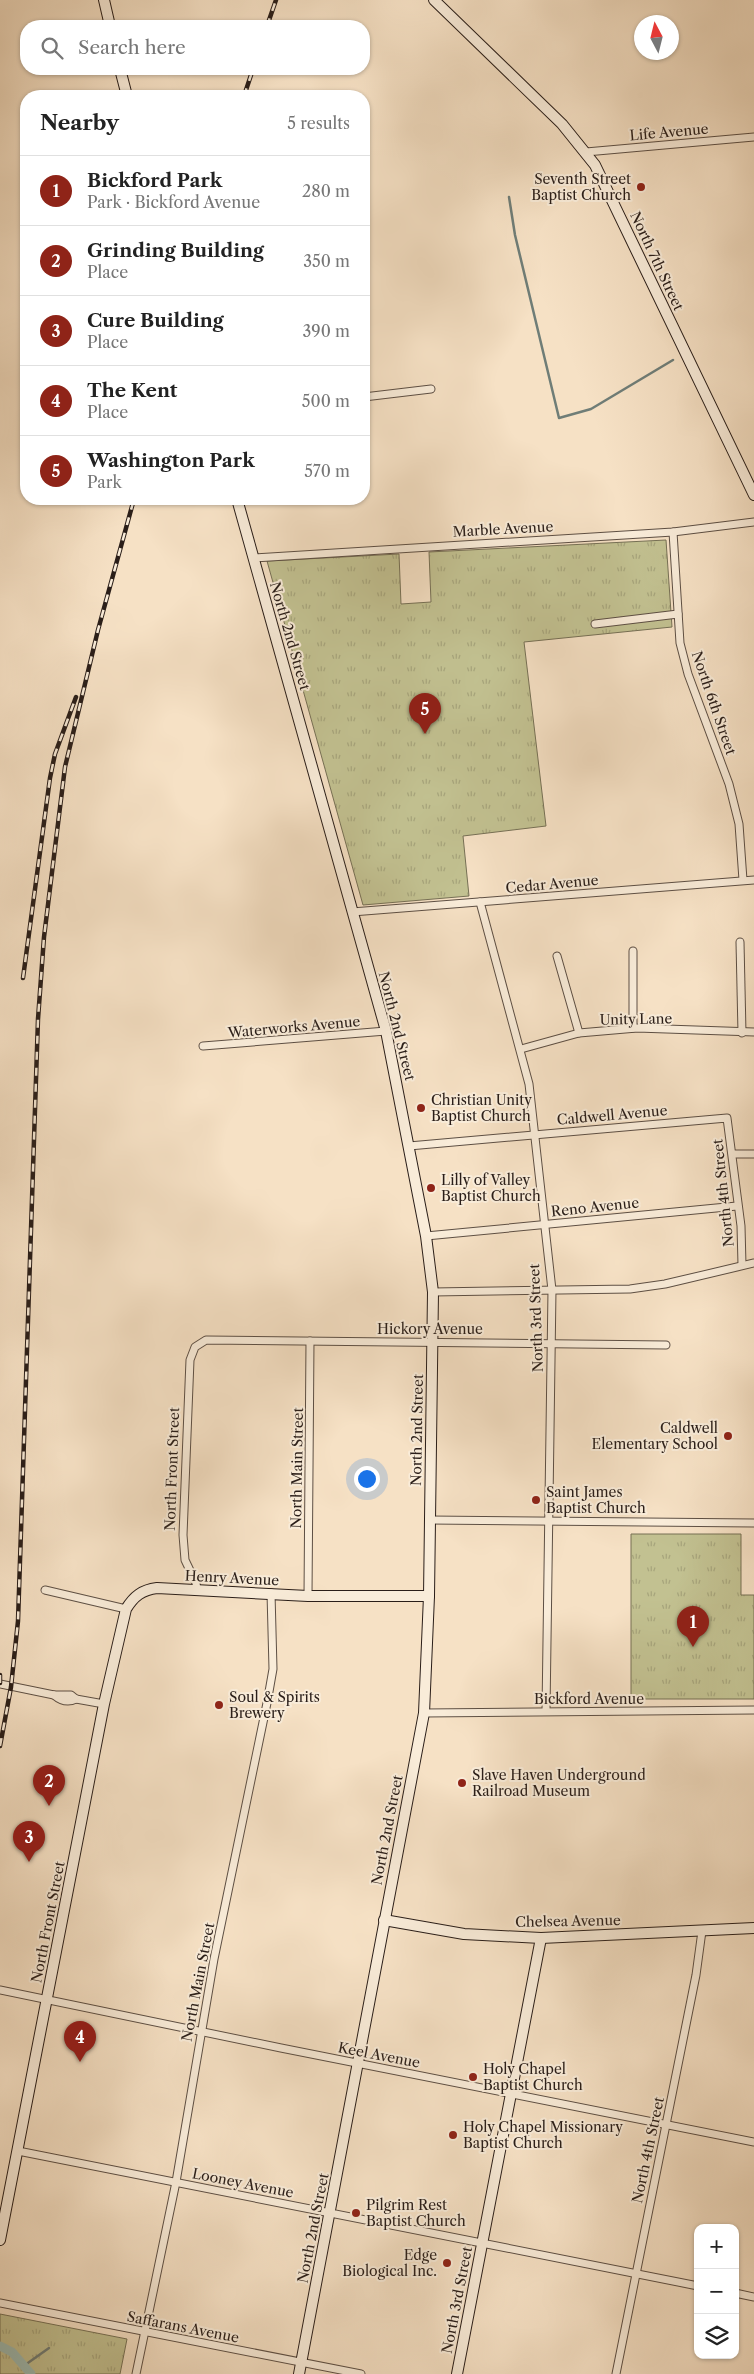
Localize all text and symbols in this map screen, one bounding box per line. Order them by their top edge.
north arrow [634,15,679,60]
search box [20,20,370,75]
icon: search [38,34,66,62]
text: Search here [78,36,186,59]
text: Nearby [40,110,119,135]
text: 5 results [287,113,350,133]
street label: Life Avenue [629,120,709,144]
text: Bickford Park [87,169,222,192]
place label: Seventh Street Baptist Church [531,170,631,204]
text: 1 [52,181,60,201]
text: 280 m [302,181,350,201]
marker: Seventh Street Baptist Church [635,181,647,193]
text: Park · Bickford Avenue [87,192,260,212]
street label: North 7th Street [626,209,688,313]
text: Grinding Building [87,239,264,262]
text: 2 [51,251,61,271]
text: 350 m [303,251,350,271]
text: Place [87,262,128,282]
text: Cure Building [87,309,224,332]
text: 3 [51,321,61,341]
text: 390 m [303,321,350,341]
text: Place [87,332,128,352]
text: The Kent [87,379,178,402]
text: 4 [51,391,61,411]
text: 500 m [302,391,350,411]
text: Place [87,402,128,422]
text: Washington Park [87,449,255,472]
text: 5 [52,461,60,481]
text: 570 m [304,461,350,481]
text: Park [87,472,122,492]
street label: Marble Avenue [452,517,554,541]
street label: North 2nd Street [266,580,314,692]
street label: North 6th Street [688,649,740,757]
pin: 5 [409,693,441,734]
street label: Cedar Avenue [505,871,599,897]
street label: North 2nd Street [375,970,419,1083]
street label: Unity Lane [600,1009,673,1029]
street label: Waterworks Avenue [226,1012,361,1042]
place label: Christian Unity Baptist Church [431,1091,532,1125]
street label: Caldwell Avenue [556,1101,668,1129]
marker: Christian Unity Baptist Church [415,1102,427,1114]
street label: North 4th Street [708,1138,738,1248]
place label: Lilly of Valley Baptist Church [441,1171,541,1205]
marker: Lilly of Valley Baptist Church [425,1182,437,1194]
street label: Reno Avenue [550,1193,640,1221]
street label: North 3rd Street [525,1263,547,1373]
street label: Hickory Avenue [377,1320,483,1338]
street label: North 2nd Street [407,1374,427,1486]
street label: North Front Street [161,1407,183,1531]
street label: North Main Street [287,1407,307,1529]
place label: Caldwell Elementary School [592,1419,718,1453]
marker: Caldwell Elementary School [722,1430,734,1442]
your location [354,1466,380,1492]
place label: Saint James Baptist Church [546,1483,646,1517]
marker: Saint James Baptist Church [530,1494,542,1506]
street label: Henry Avenue [184,1567,280,1589]
pin: 1 [677,1606,709,1647]
place label: Soul & Spirits Brewery [229,1688,320,1722]
street label: Bickford Avenue [534,1690,644,1708]
marker: Soul & Spirits Brewery [213,1699,225,1711]
pin: 2 [33,1765,65,1806]
place label: Slave Haven Underground Railroad Museum [472,1766,646,1800]
street label: North 2nd Street [367,1773,407,1887]
marker: Slave Haven Underground Railroad Museum [456,1777,468,1789]
pin: 3 [13,1821,45,1862]
street label: North Front Street [27,1860,69,1984]
street label: Chelsea Avenue [515,1911,621,1931]
street label: North Main Street [178,1921,218,2043]
pin: 4 [64,2021,96,2062]
street label: Keel Avenue [336,2038,422,2072]
place label: Holy Chapel Baptist Church [483,2060,583,2094]
marker: Holy Chapel Baptist Church [467,2071,479,2083]
street label: North 4th Street [628,2095,668,2205]
place label: Holy Chapel Missionary Baptist Church [463,2118,623,2152]
marker: Holy Chapel Missionary Baptist Church [447,2129,459,2141]
street label: Looney Avenue [191,2164,295,2202]
street label: North 2nd Street [293,2171,333,2285]
place label: Pilgrim Rest Baptist Church [366,2196,466,2230]
marker: Pilgrim Rest Baptist Church [350,2207,362,2219]
map controls [694,2224,739,2359]
button: + [694,2224,739,2269]
street label: North 3rd Street [438,2245,476,2355]
place label: Edge Biological Inc. [342,2246,437,2280]
marker: Edge Biological Inc. [441,2257,453,2269]
button: − [694,2269,739,2314]
street label: Saffarans Avenue [125,2307,241,2347]
button: layers [694,2314,739,2359]

